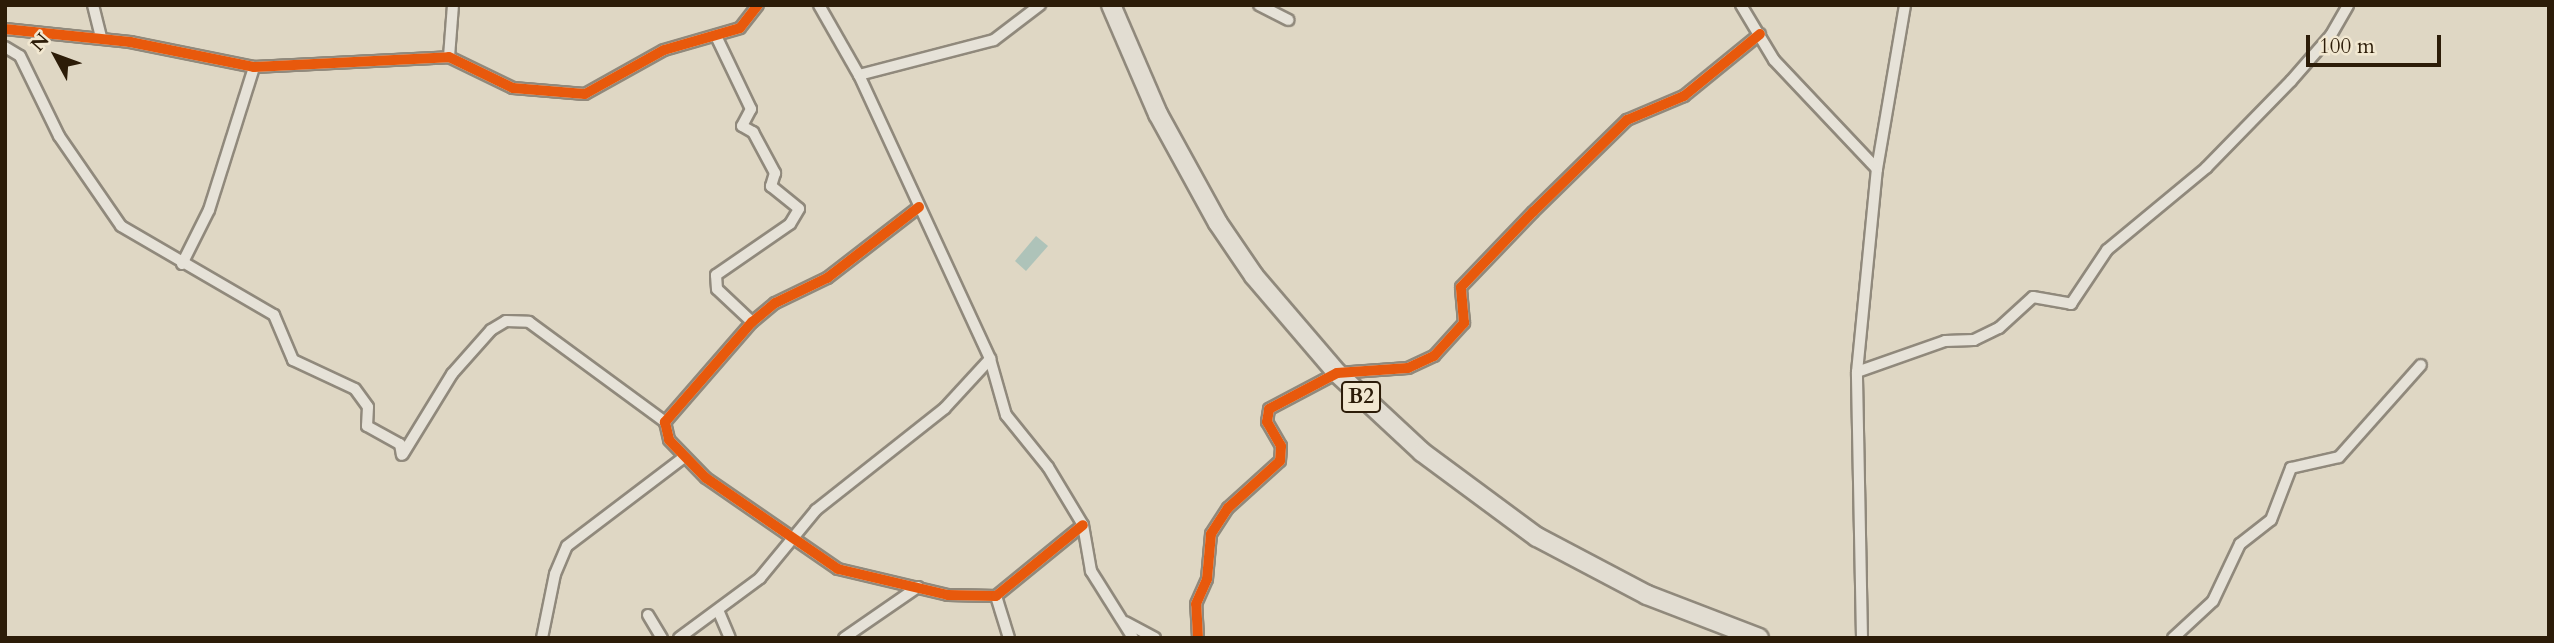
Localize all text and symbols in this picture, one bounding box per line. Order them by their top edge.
north arrow [21,21,91,91]
scale bar [2309,21,2444,65]
text: N [25,27,55,57]
text: 100 m [2319,32,2375,61]
road number: B2 [1340,380,1382,414]

